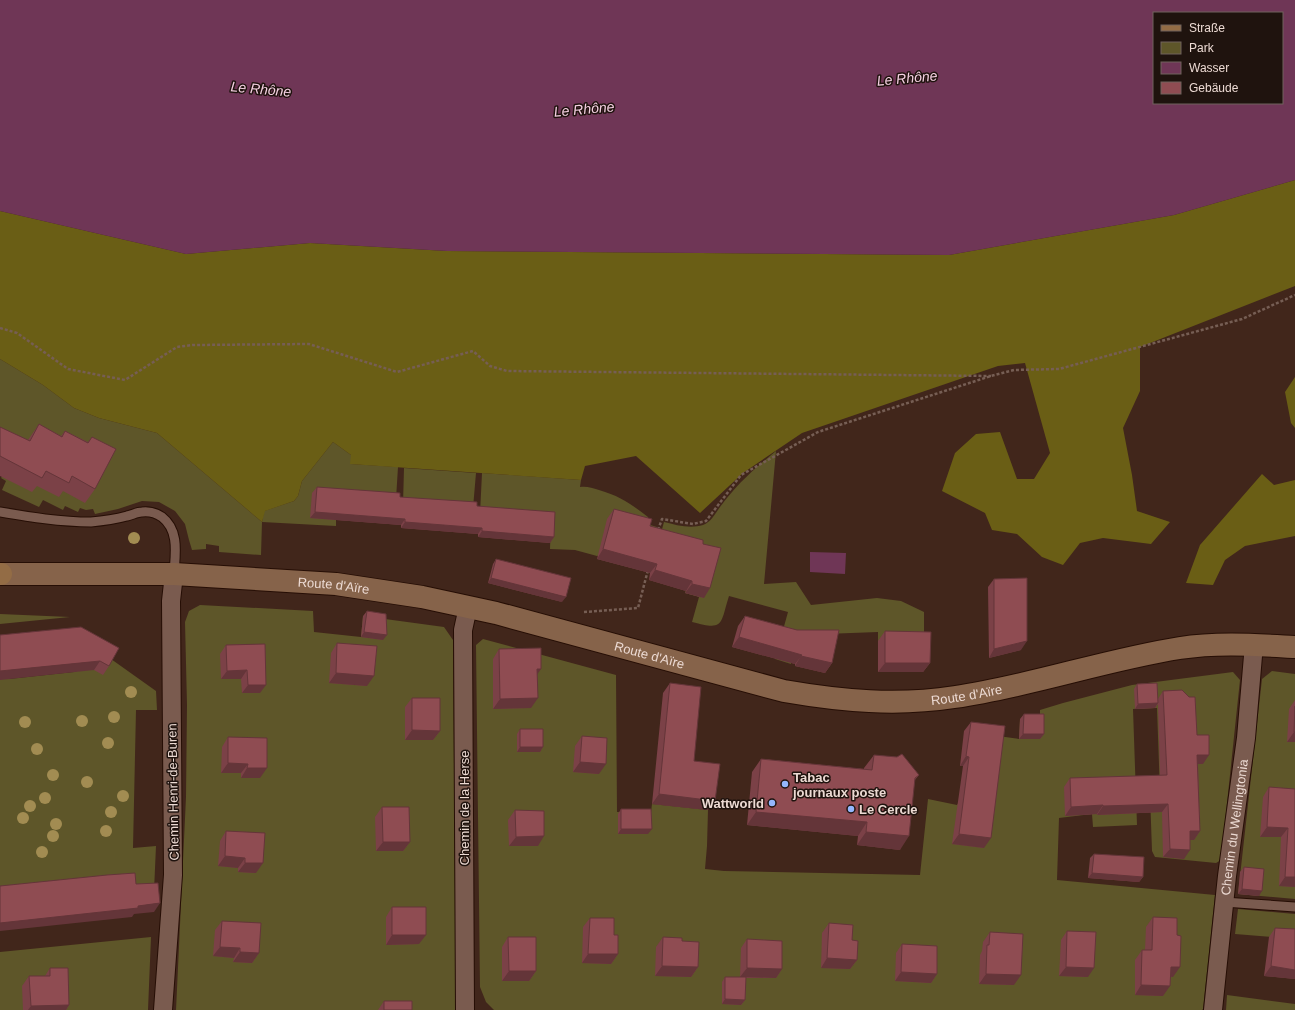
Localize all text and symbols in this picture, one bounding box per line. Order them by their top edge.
legend [1153,12,1283,104]
text: Straße [1189,21,1225,35]
text: Park [1189,41,1215,55]
text: Wasser [1189,61,1229,75]
water label: Le Rhône [876,67,938,89]
water label: Le Rhône [230,78,292,100]
text: Gebäude [1189,81,1239,95]
water label: Le Rhône [553,98,615,120]
street label: Route d'Aïre [297,574,370,596]
street label: Route d'Aïre [613,638,686,671]
street label: Route d'Aïre [930,681,1003,707]
street label: Chemin Henri-de-Buren [164,723,182,861]
street label: Chemin de la Herse [457,751,472,865]
street label: Chemin du Wellingtonia [1218,757,1251,896]
place label: Tabac journaux poste [792,770,886,800]
marker: Tabac journaux poste [780,779,790,789]
place label: Wattworld [702,796,764,811]
marker: Wattworld [767,798,777,808]
place label: Le Cercle [859,802,918,817]
marker: Le Cercle [846,804,856,814]

